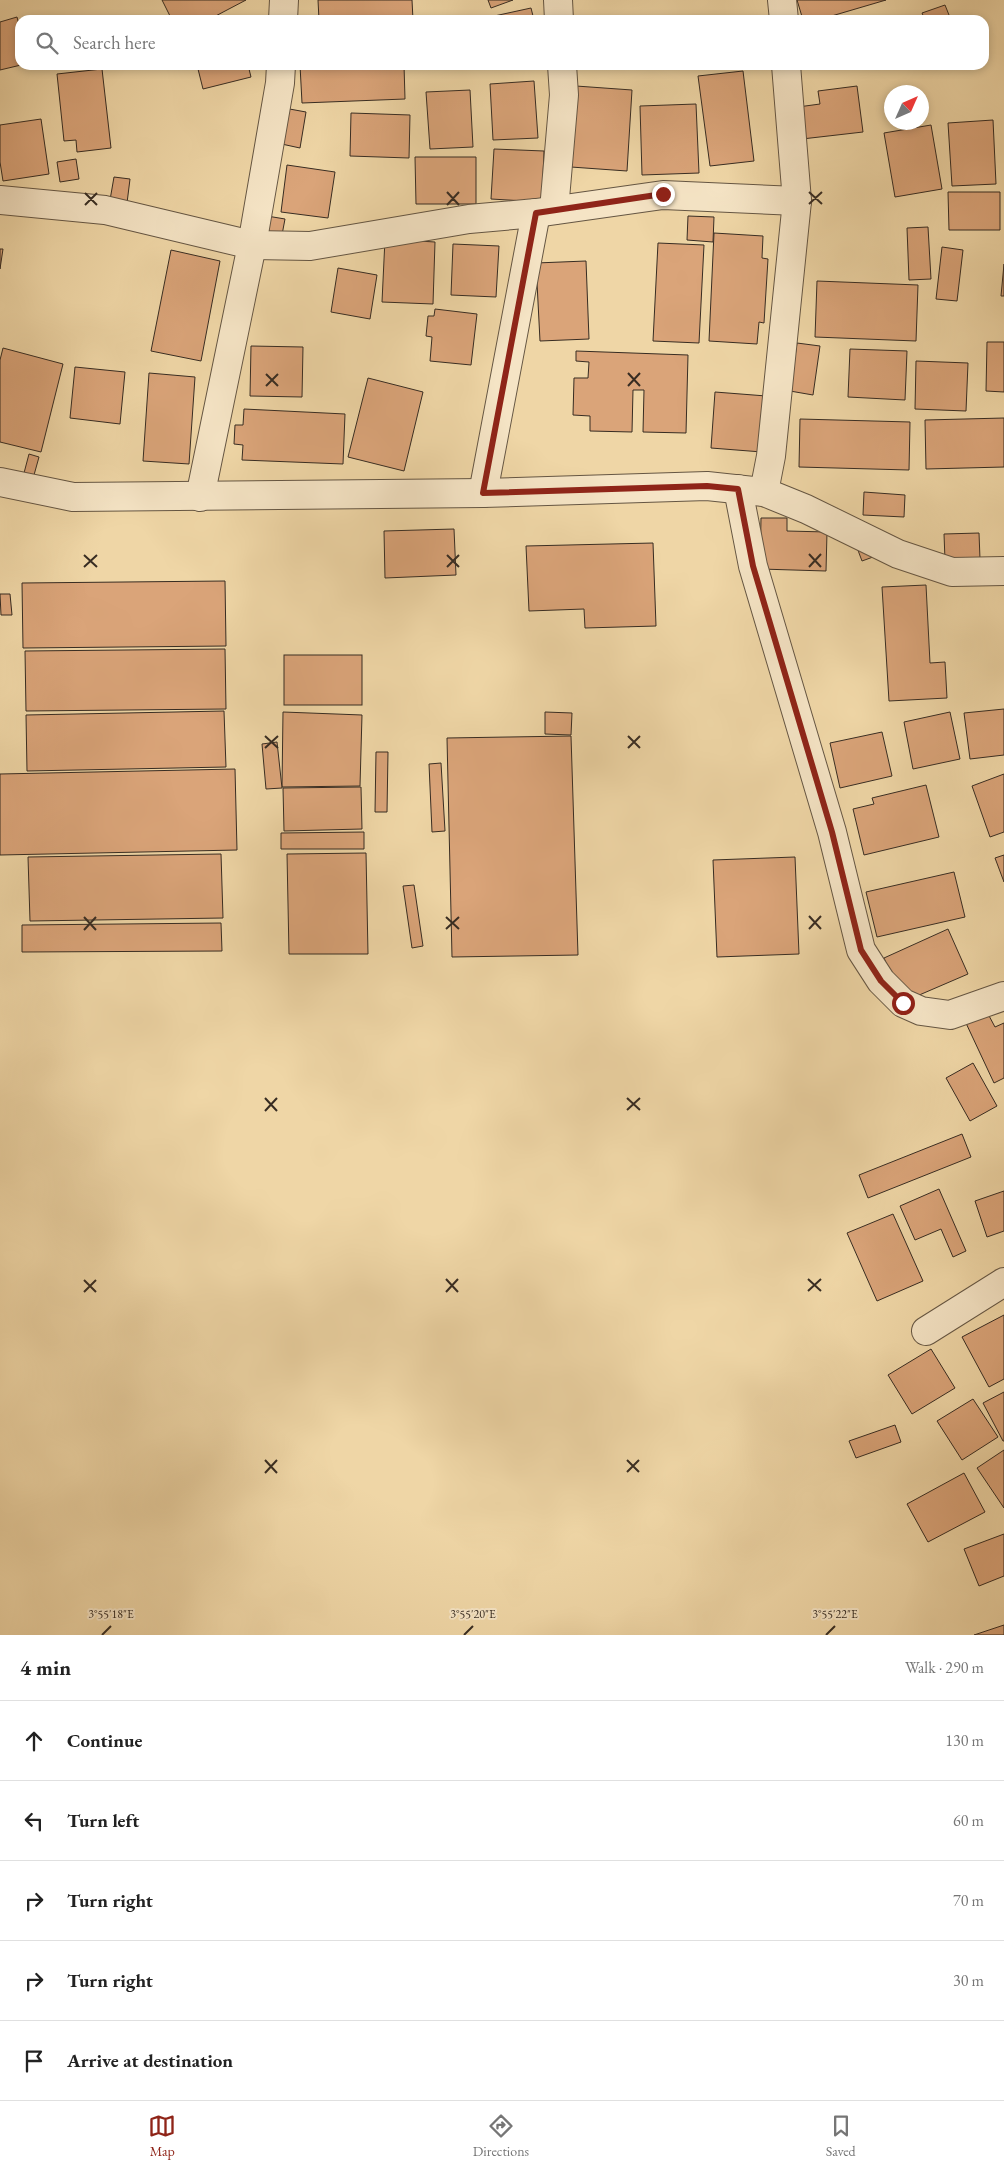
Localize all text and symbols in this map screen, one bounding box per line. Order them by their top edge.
search box [15,15,989,70]
icon: search [33,29,61,57]
text: Search here [73,30,155,55]
north arrow [884,85,929,130]
route end [652,183,675,206]
route start [892,992,915,1015]
text: 3°55'18"E [88,1606,134,1622]
text: 3°55'20"E [450,1606,496,1622]
text: 3°55'22"E [812,1606,858,1622]
text: 4 min [20,1654,71,1681]
text: Walk · 290 m [905,1657,984,1678]
icon: ahead [20,1727,48,1755]
text: Continue [67,1728,142,1753]
text: 130 m [945,1730,984,1751]
icon: left [20,1807,48,1835]
text: Turn left [67,1808,139,1833]
text: 60 m [953,1810,984,1831]
icon: right [20,1887,48,1915]
text: Turn right [67,1888,153,1913]
text: 70 m [953,1890,984,1911]
icon: right [20,1967,48,1995]
text: Turn right [67,1968,153,1993]
text: 30 m [953,1970,984,1991]
icon: arrive [20,2047,48,2075]
text: Arrive at destination [67,2048,233,2073]
tab: Map [148,2112,176,2160]
tab: Directions [473,2112,529,2160]
tab: Saved [826,2112,856,2160]

